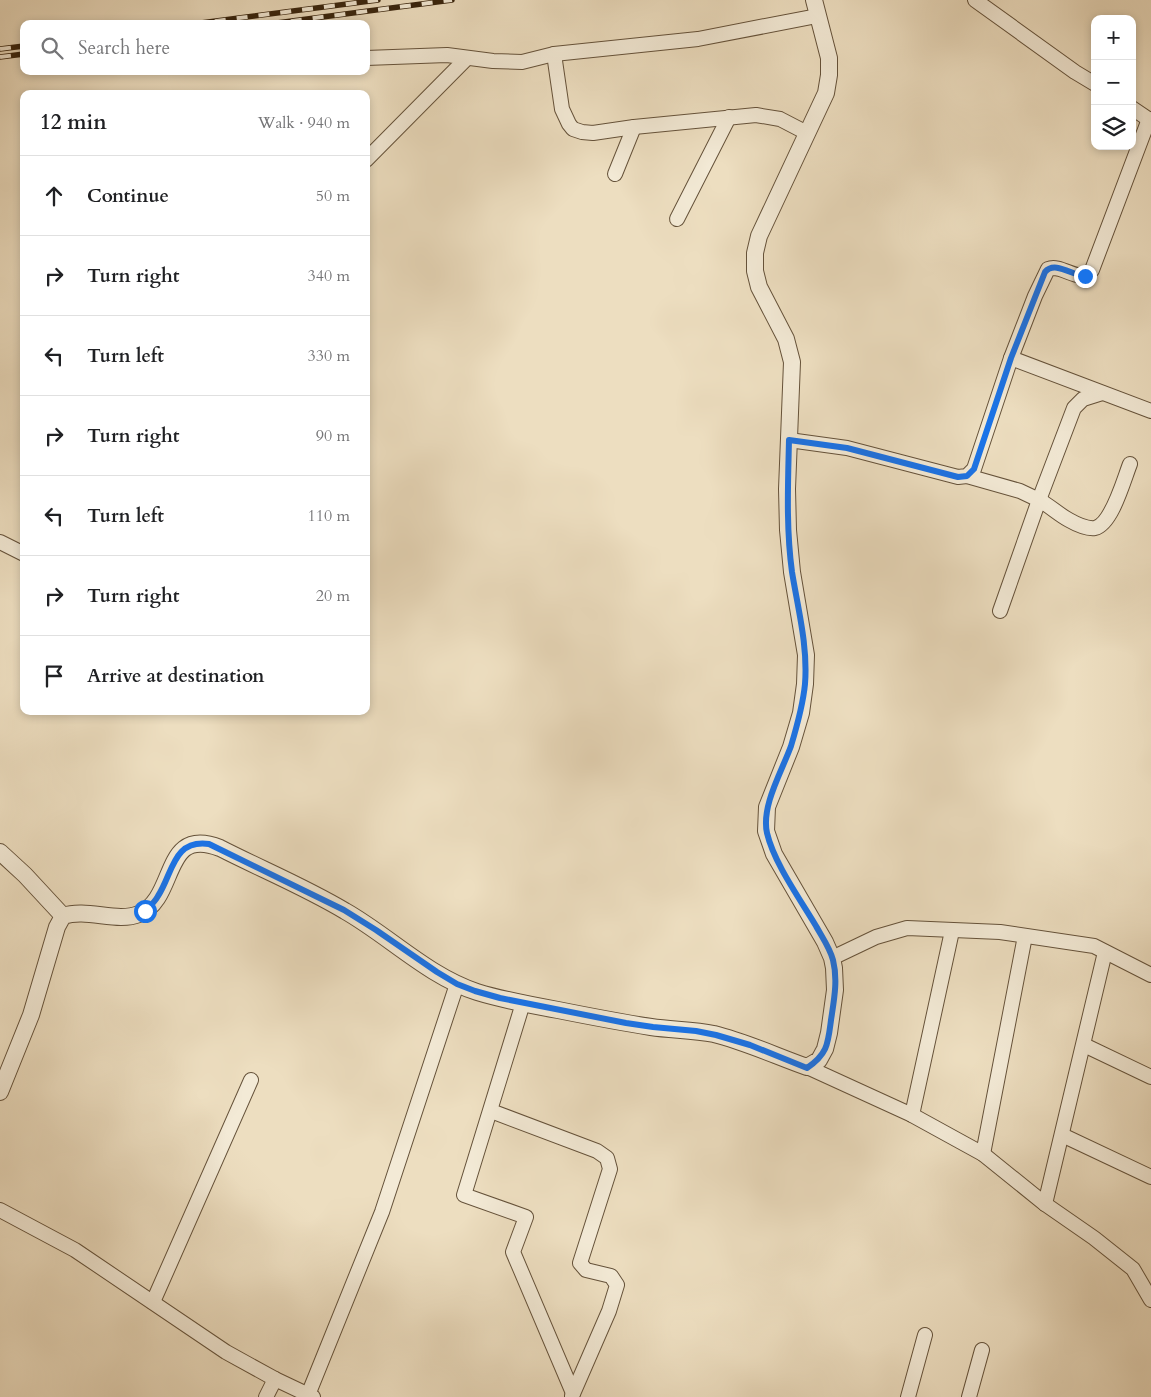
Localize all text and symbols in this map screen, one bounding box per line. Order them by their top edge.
map controls [1091,15,1136,150]
button: + [1091,15,1136,60]
search box [20,20,370,75]
icon: search [38,34,66,62]
text: Search here [78,35,170,61]
button: − [1091,60,1136,105]
button: layers [1091,105,1136,150]
text: 12 min [40,108,107,137]
text: Walk · 940 m [258,112,350,134]
icon: ahead [40,182,68,210]
text: Continue [87,183,169,209]
text: 50 m [316,185,350,207]
icon: right [40,262,68,290]
text: Turn right [87,263,179,289]
text: 340 m [308,265,350,287]
route end [1074,265,1097,288]
icon: left [40,342,68,370]
text: Turn left [87,343,164,369]
text: 330 m [308,345,350,367]
icon: right [40,422,68,450]
text: Turn right [87,423,179,449]
text: 90 m [316,425,350,447]
icon: left [40,502,68,530]
text: Turn left [87,503,164,529]
text: 110 m [308,505,350,527]
icon: right [40,582,68,610]
text: Turn right [87,583,179,609]
text: 20 m [316,585,350,607]
icon: arrive [40,662,68,690]
text: Arrive at destination [87,663,264,689]
route start [134,900,157,923]

